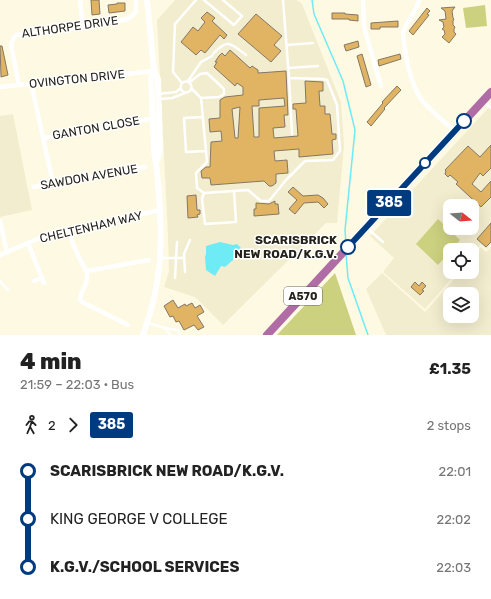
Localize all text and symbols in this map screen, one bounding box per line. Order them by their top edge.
street label: ALTHORPE DRIVE [21,13,119,41]
street label: OVINGTON DRIVE [28,67,126,91]
street label: GANTON CLOSE [51,113,141,143]
unlabelled marker [456,113,472,129]
unlabelled marker [419,157,431,169]
street label: SAWDON AVENUE [39,162,139,192]
line badge: 385 [366,190,412,216]
text: 385 [375,194,403,211]
north arrow [443,199,479,235]
map controls [443,199,479,323]
street label: CHELTENHAM WAY [38,208,144,246]
place label: SCARISBRICK NEW ROAD/K.G.V. [234,233,337,261]
marker: SCARISBRICK NEW ROAD/K.G.V. [340,239,356,255]
button: locate [443,243,479,279]
road number: A570 [284,287,322,305]
button: layers [443,287,479,323]
text: 4 min [20,348,82,375]
text: £1.35 [429,360,471,378]
text: 21:59 – 22:03 · Bus [20,377,134,392]
icon: walk [20,414,42,436]
icon: forward [62,414,84,436]
text: 385 [98,416,125,433]
text: 2 [48,418,56,433]
text: 2 stops [427,418,471,433]
text: SCARISBRICK NEW ROAD/K.G.V. [50,462,284,480]
text: 22:01 [439,464,471,479]
text: KING GEORGE V COLLEGE [50,510,228,528]
text: 22:02 [437,512,471,527]
text: K.G.V./SCHOOL SERVICES [50,558,239,576]
text: 22:03 [436,560,471,575]

